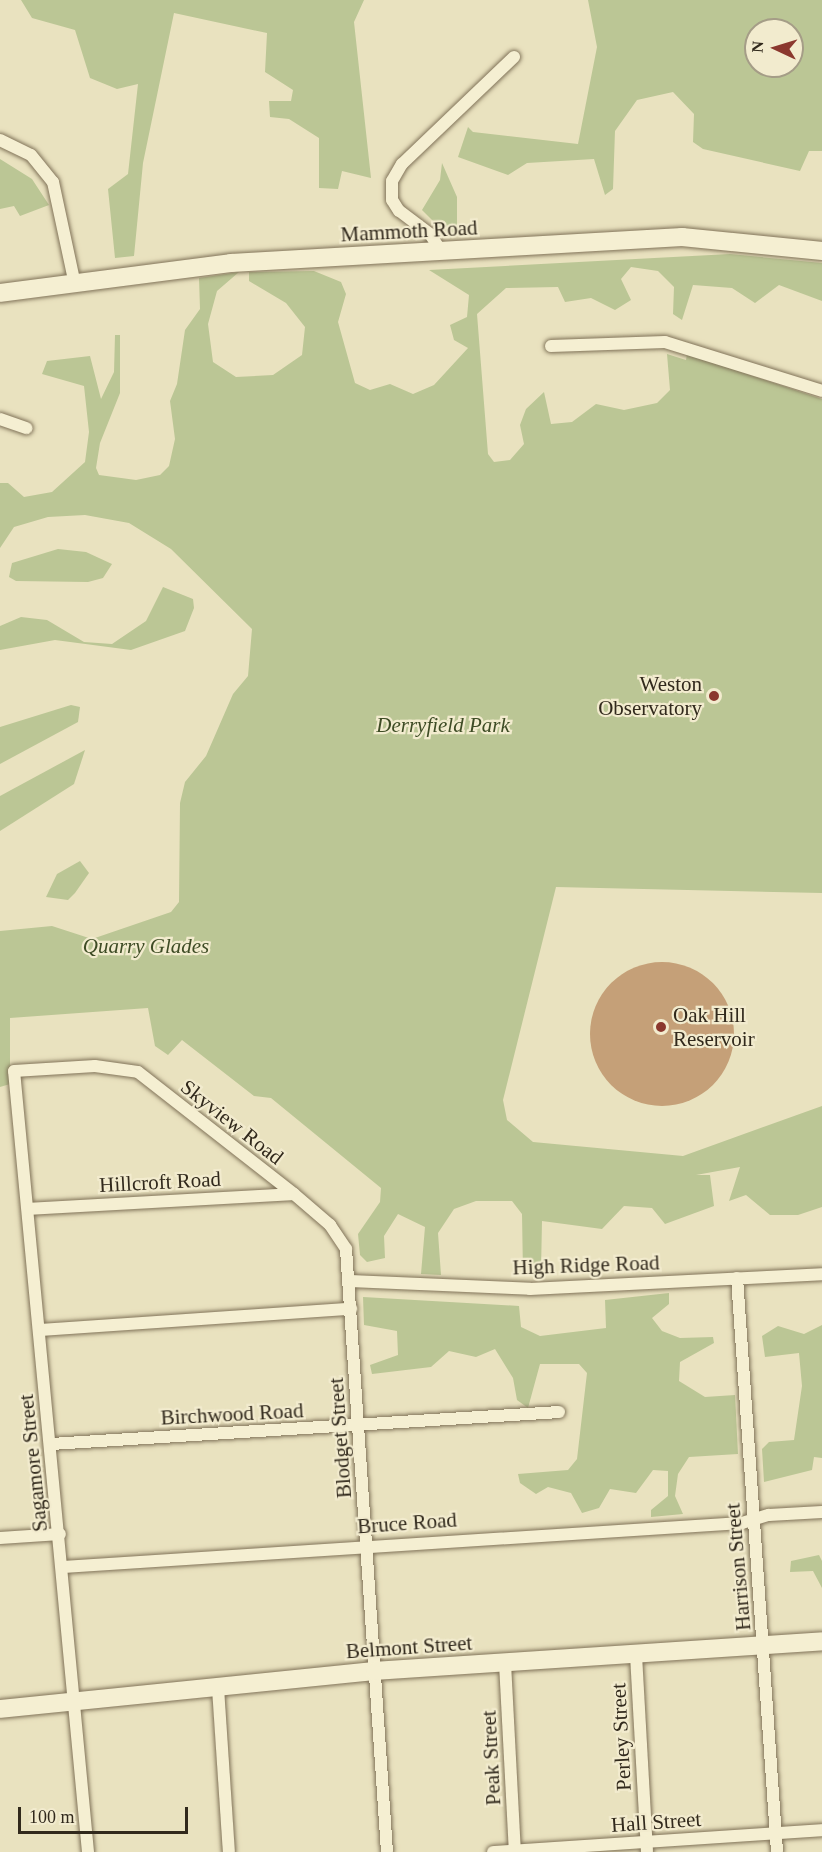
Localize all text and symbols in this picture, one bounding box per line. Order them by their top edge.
north arrow [744,18,804,78]
text: N [749,40,766,53]
street label: Mammoth Road [340,215,478,247]
place label: Weston Observatory [598,671,702,721]
marker: Weston Observatory [707,689,721,703]
park label: Derryfield Park [376,712,510,738]
park label: Quarry Glades [83,933,209,959]
place label: Oak Hill Reservoir [673,1002,755,1052]
marker: Oak Hill Reservoir [654,1020,668,1034]
street label: Skyview Road [176,1074,288,1170]
street label: Hillcroft Road [98,1166,222,1198]
street label: High Ridge Road [512,1250,660,1280]
street label: Blodget Street [323,1377,357,1499]
street label: Sagamore Street [13,1393,53,1533]
street label: Birchwood Road [160,1398,304,1430]
street label: Harrison Street [720,1502,756,1632]
street label: Bruce Road [356,1507,458,1539]
street label: Belmont Street [345,1630,473,1664]
street label: Perley Street [606,1682,636,1792]
street label: Peak Street [476,1710,506,1806]
scale bar [21,1795,190,1833]
street label: Hall Street [610,1806,702,1838]
text: 100 m [29,1807,75,1827]

